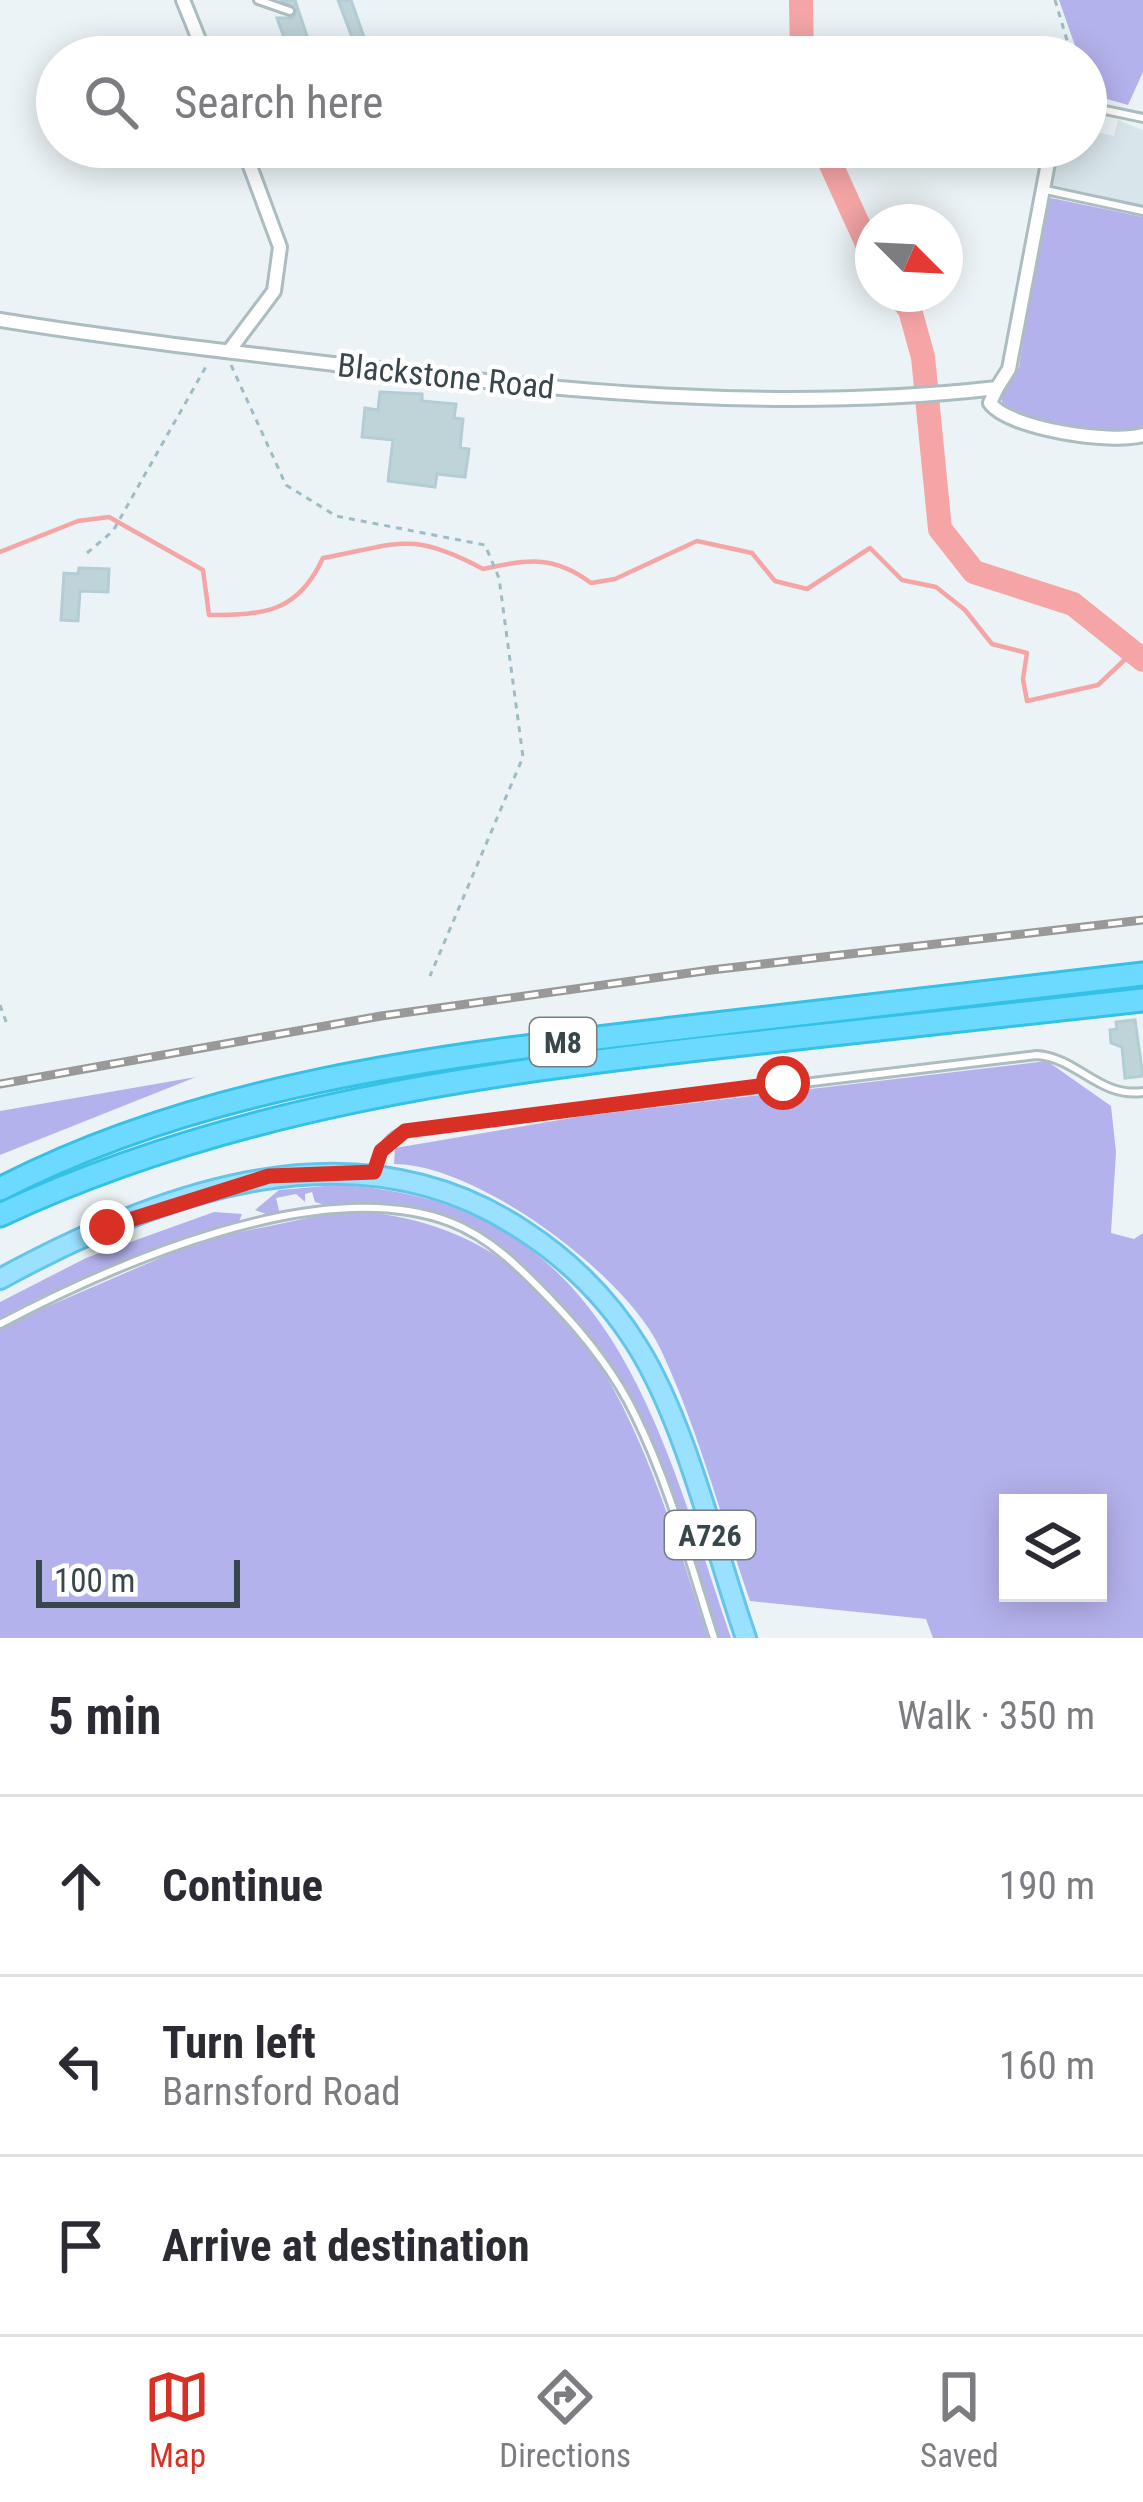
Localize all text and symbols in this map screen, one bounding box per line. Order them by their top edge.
search box [36,36,1107,168]
icon: search [78,69,144,135]
text: Search here [174,76,383,129]
north arrow [855,204,963,312]
street label: Blackstone Road [336,345,556,407]
road number: M8 [530,1018,596,1066]
route start [756,1056,810,1110]
route end [80,1200,134,1254]
map controls [999,1494,1107,1602]
button: layers [999,1494,1107,1602]
road number: A726 [665,1511,755,1559]
scale bar [36,1554,240,1607]
text: 100 m [54,1561,135,1600]
text: 5 min [48,1687,161,1746]
text: Walk · 350 m [897,1693,1095,1739]
icon: ahead [48,1853,114,1919]
text: Continue [162,1859,323,1912]
text: 190 m [999,1863,1095,1909]
text: Turn left [162,2016,316,2069]
icon: left [48,2033,114,2099]
text: 160 m [999,2043,1095,2089]
text: Barnsford Road [162,2069,401,2115]
icon: arrive [48,2213,114,2279]
text: Arrive at destination [162,2219,530,2272]
tab: Map [144,2364,210,2475]
tab: Directions [499,2364,631,2475]
tab: Saved [920,2364,999,2475]

